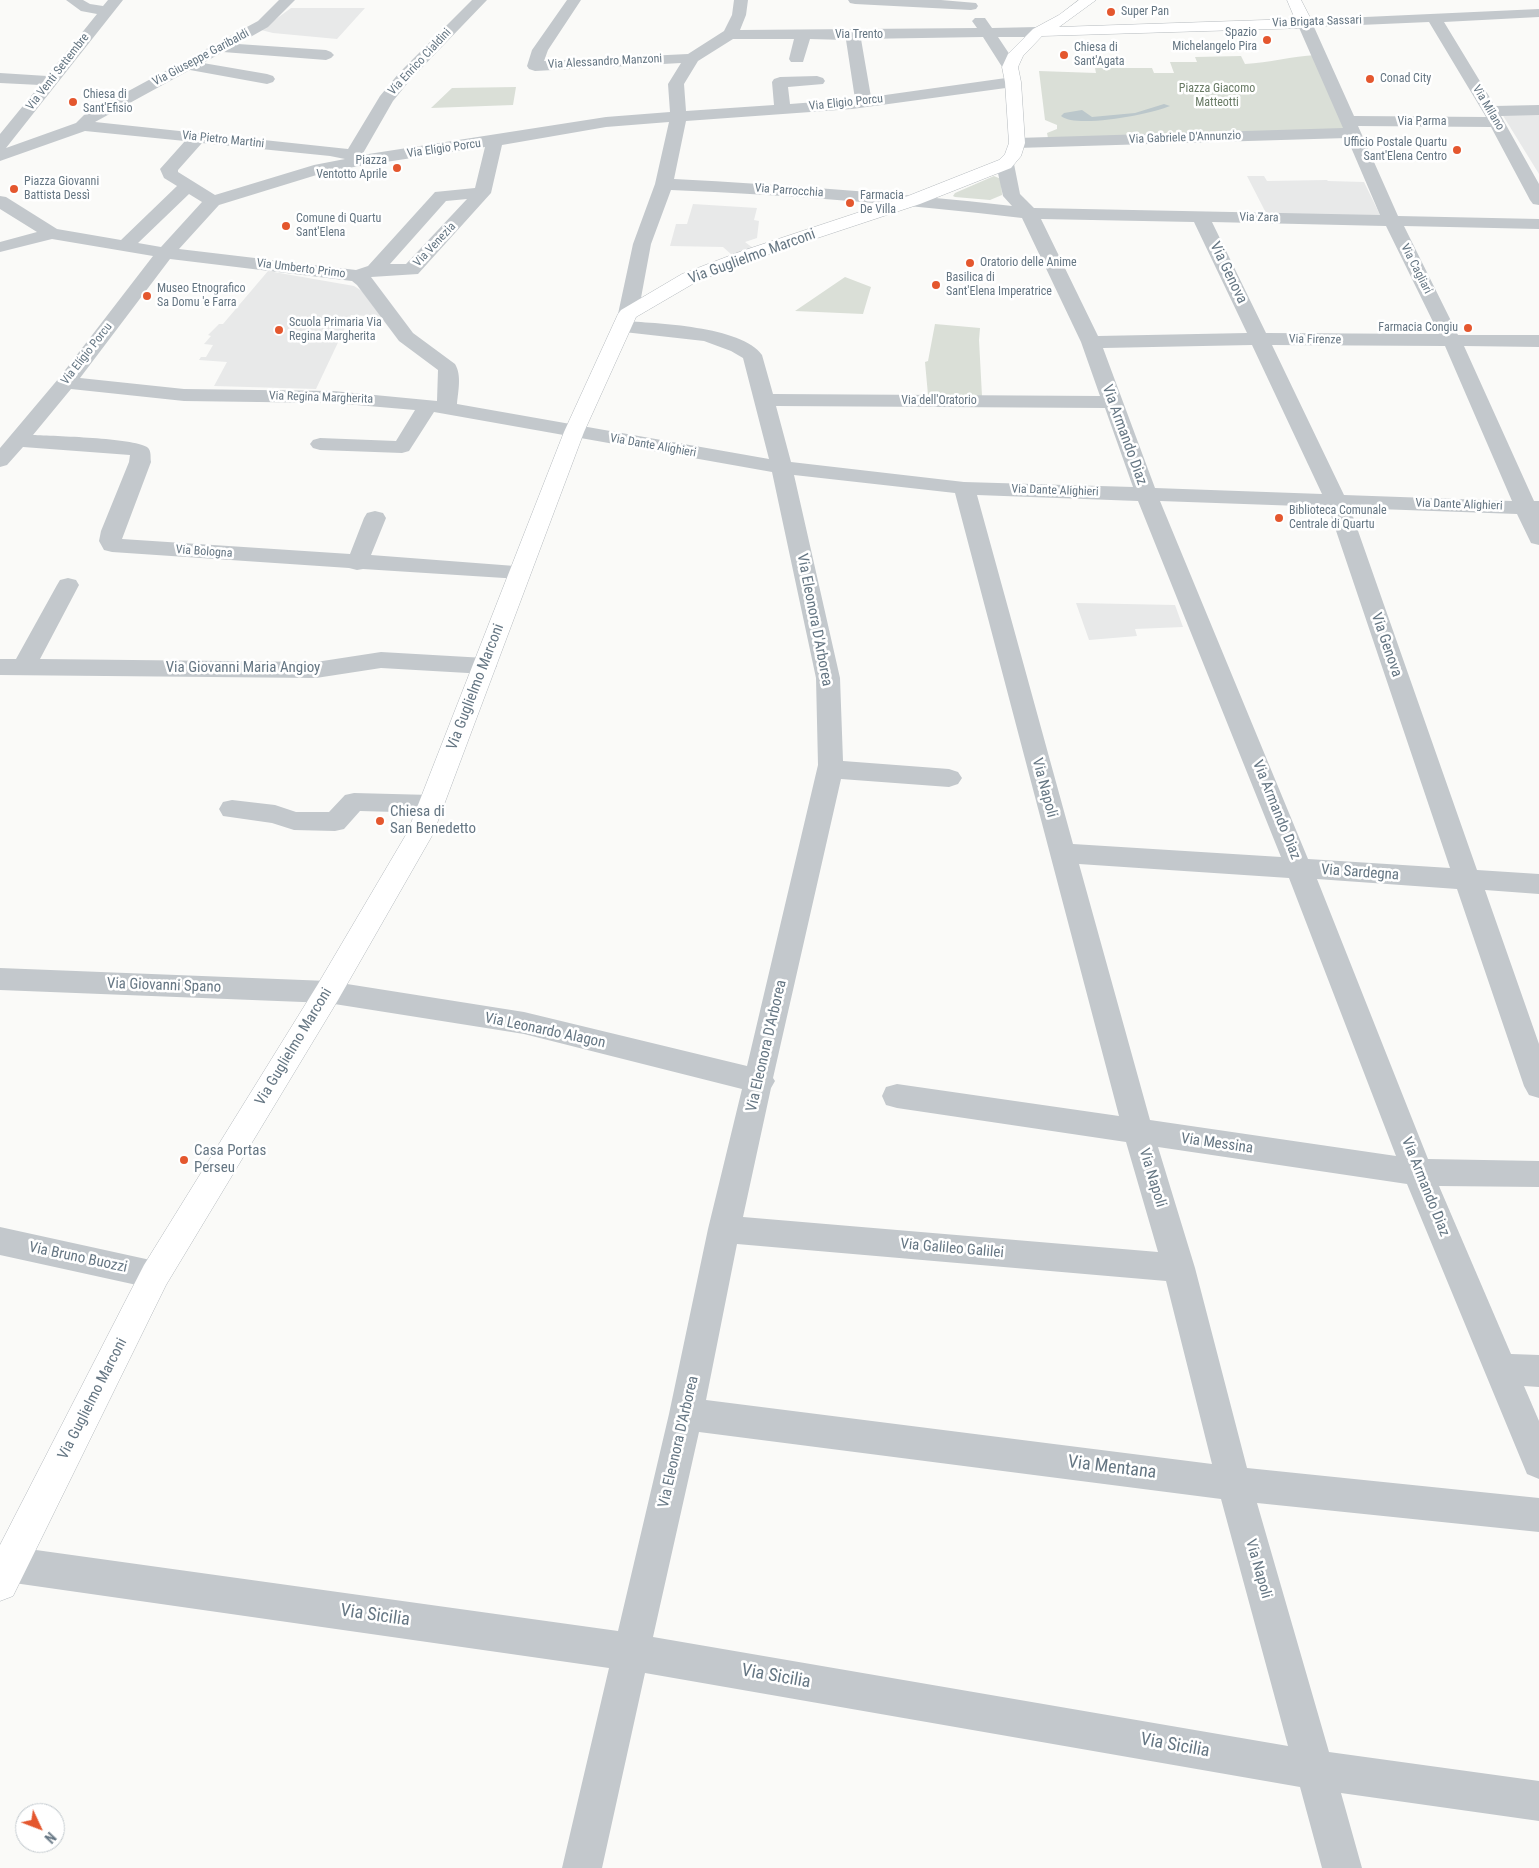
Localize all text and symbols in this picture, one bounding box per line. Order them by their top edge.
place label: Super Pan [1121,5,1169,19]
marker: Super Pan [1105,6,1117,18]
street label: Via Brigata Sassari [1272,13,1362,31]
street label: Via Giuseppe Garibaldi [150,26,252,90]
street label: Via Enrico Cialdini [385,26,455,98]
place label: Spazio Michelangelo Pira [1172,26,1257,54]
street label: Via Trento [835,28,883,42]
street label: Via Venti Settembre [23,31,93,113]
marker: Spazio Michelangelo Pira [1261,34,1273,46]
place label: Chiesa di Sant'Agata [1074,41,1125,69]
marker: Chiesa di Sant'Agata [1058,49,1070,61]
street label: Via Alessandro Manzoni [547,52,663,72]
place label: Conad City [1380,72,1431,86]
marker: Conad City [1364,73,1376,85]
park label: Piazza Giacomo Matteotti [1179,82,1255,110]
street label: Via Milano [1469,83,1507,133]
place label: Chiesa di Sant'Efisio [83,88,133,116]
street label: Via Eligio Porcu [808,92,884,114]
marker: Chiesa di Sant'Efisio [67,96,79,108]
street label: Via Parma [1398,115,1446,129]
street label: Via Pietro Martini [181,129,265,151]
street label: Via Gabriele D'Annunzio [1129,129,1241,147]
place label: Ufficio Postale Quartu Sant'Elena Centro [1344,136,1447,164]
street label: Via Eligio Porcu [406,137,482,161]
marker: Ufficio Postale Quartu Sant'Elena Centro [1451,144,1463,156]
place label: Piazza Ventotto Aprile [316,154,387,182]
marker: Piazza Ventotto Aprile [391,162,403,174]
place label: Piazza Giovanni Battista Dessì [24,175,99,203]
street label: Via Parrocchia [754,181,824,201]
marker: Piazza Giovanni Battista Dessì [8,183,20,195]
place label: Farmacia De Villa [860,189,904,217]
marker: Farmacia De Villa [844,197,856,209]
street label: Via Zara [1239,210,1279,226]
place label: Comune di Quartu Sant'Elena [296,212,381,240]
marker: Comune di Quartu Sant'Elena [280,220,292,232]
street label: Via Venezia [411,220,459,270]
street label: Via Guglielmo Marconi [686,226,818,288]
street label: Via Genova [1205,239,1251,307]
street label: Via Cagliari [1397,242,1435,296]
street label: Via Umberto Primo [256,256,346,282]
place label: Oratorio delle Anime [980,256,1077,270]
marker: Oratorio delle Anime [964,257,976,269]
place label: Basilica di Sant'Elena Imperatrice [946,271,1052,299]
marker: Basilica di Sant'Elena Imperatrice [930,279,942,291]
place label: Museo Etnografico Sa Domu 'e Farra [157,282,246,310]
marker: Museo Etnografico Sa Domu 'e Farra [141,290,153,302]
place label: Scuola Primaria Via Regina Margherita [289,316,382,344]
street label: Via Eligio Porcu [58,320,116,388]
place label: Farmacia Congiu [1378,321,1458,335]
marker: Farmacia Congiu [1462,322,1474,334]
marker: Scuola Primaria Via Regina Margherita [273,324,285,336]
street label: Via Firenze [1289,332,1341,348]
street label: Via Armando Diaz [1097,382,1151,488]
street label: Via Regina Margherita [269,389,373,407]
street label: Via dell'Oratorio [901,394,977,408]
street label: Via Dante Alighieri [609,431,697,461]
street label: Via Dante Alighieri [1011,482,1099,500]
street label: Via Dante Alighieri [1415,496,1503,514]
place label: Biblioteca Comunale Centrale di Quartu [1289,504,1387,532]
marker: Biblioteca Comunale Centrale di Quartu [1273,512,1285,524]
street label: Via Bologna [175,543,233,561]
street label: Via Eleonora D'Arborea [792,552,836,688]
street label: Via Genova [1367,611,1405,679]
street label: Via Guglielmo Marconi [444,621,508,753]
street label: Via Giovanni Maria Angioy [166,659,320,677]
street label: Via Napoli [1027,756,1061,820]
street label: Via Armando Diaz [1248,758,1304,862]
place label: Chiesa di San Benedetto [390,803,476,838]
marker: Chiesa di San Benedetto [374,815,386,827]
street label: Via Sardegna [1320,861,1400,885]
street label: Via Giovanni Spano [107,975,221,997]
street label: Via Eleonora D'Arborea [743,978,791,1114]
street label: Via Guglielmo Marconi [252,985,336,1109]
street label: Via Leonardo Alagon [483,1009,607,1053]
street label: Via Messina [1180,1130,1254,1158]
street label: Via Armando Diaz [1397,1135,1453,1239]
place label: Casa Portas Perseu [194,1142,266,1177]
street label: Via Napoli [1135,1146,1169,1210]
marker: Casa Portas Perseu [178,1154,190,1166]
street label: Via Galileo Galilei [900,1236,1004,1262]
street label: Via Bruno Buozzi [27,1239,129,1277]
street label: Via Guglielmo Marconi [55,1335,131,1463]
street label: Via Eleonora D'Arborea [655,1374,703,1510]
street label: Via Mentana [1067,1452,1157,1484]
street label: Via Napoli [1241,1537,1275,1601]
street label: Via Sicilia [339,1600,411,1632]
street label: Via Sicilia [740,1660,812,1694]
street label: Via Sicilia [1139,1729,1211,1763]
north arrow [15,1803,65,1853]
text: N [41,1829,59,1846]

